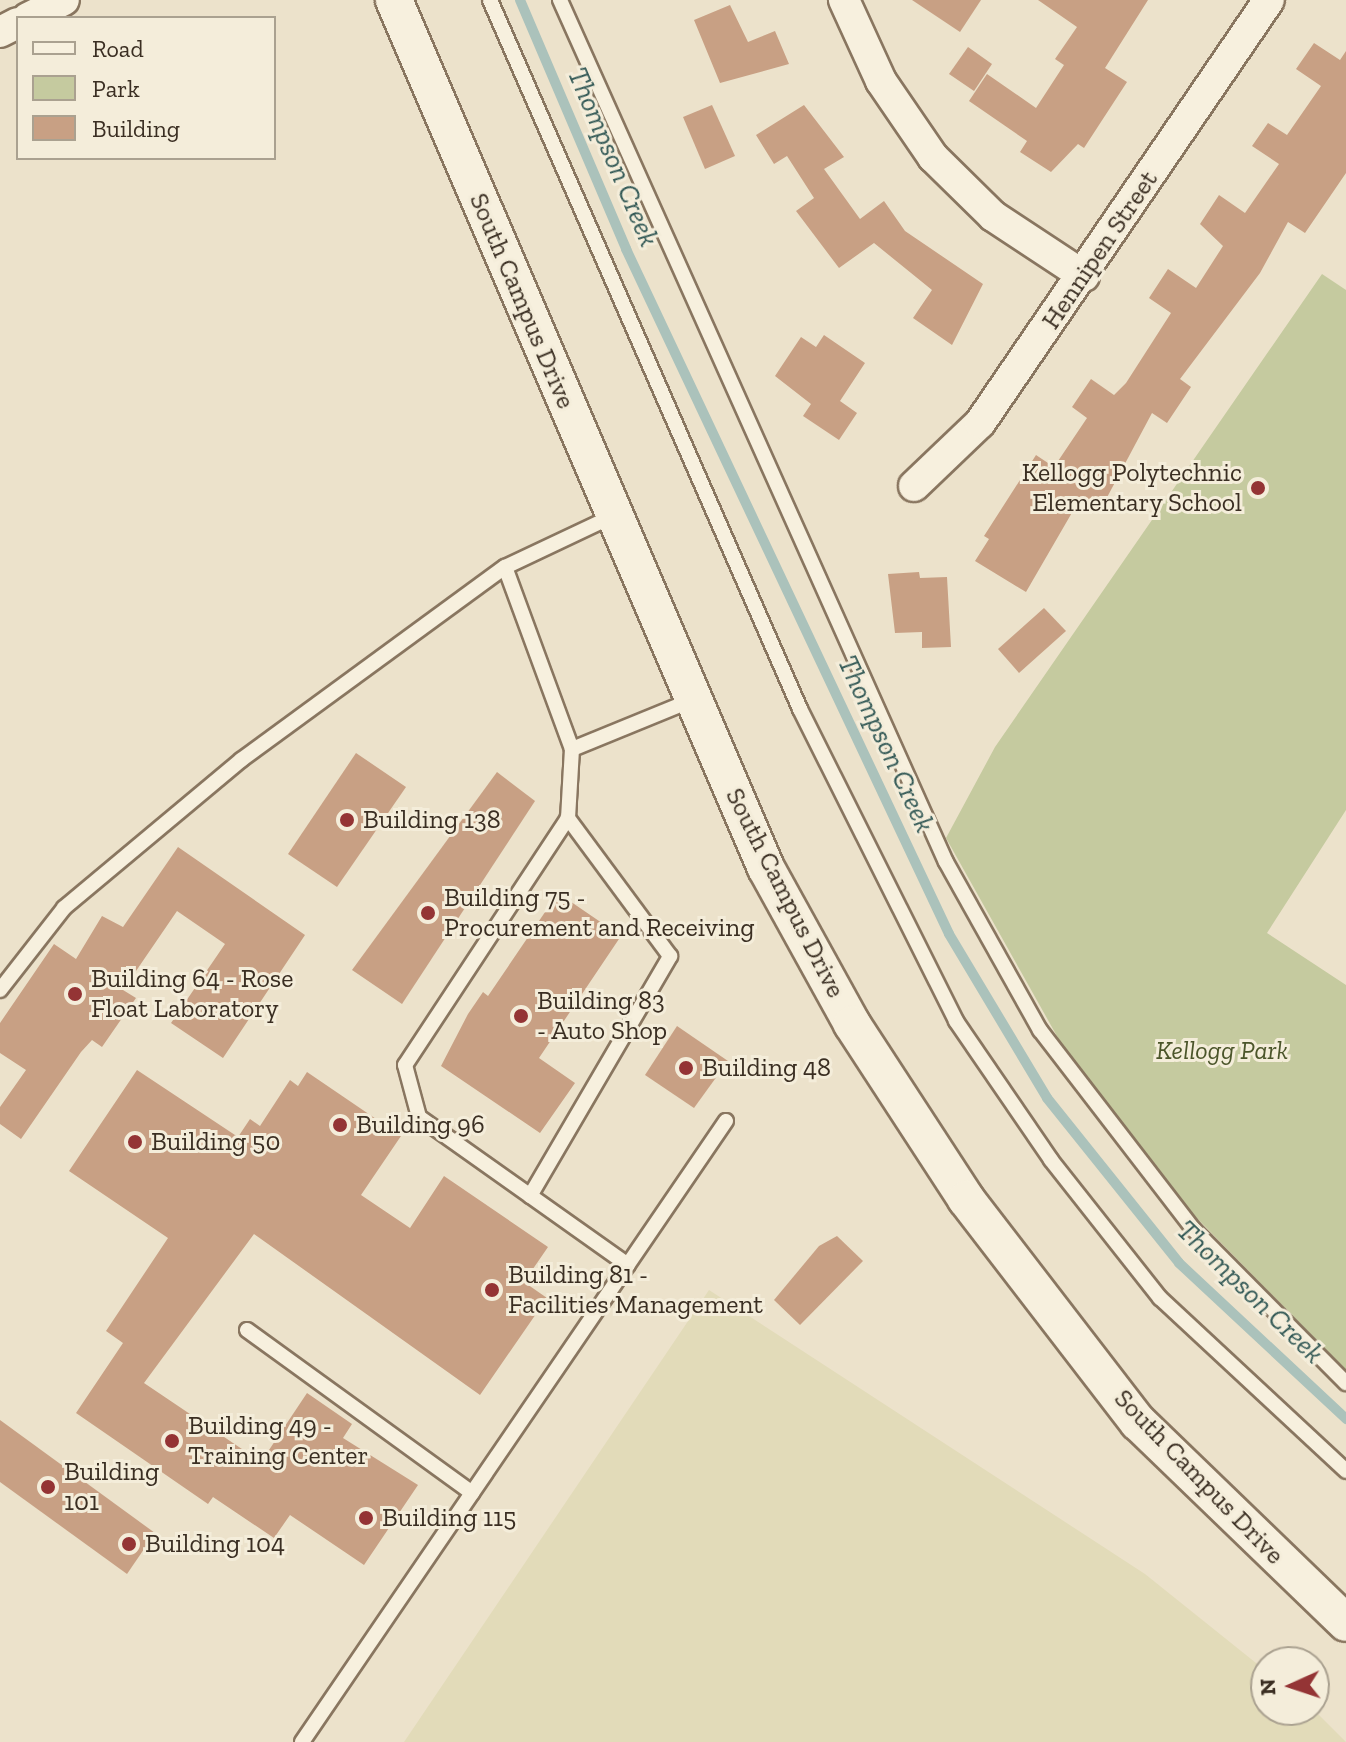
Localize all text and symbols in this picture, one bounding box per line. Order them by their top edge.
legend [16,16,276,160]
text: Road [92,34,144,63]
water label: Thompson Creek [560,62,666,252]
text: Park [92,74,140,103]
text: Building [92,114,180,143]
street label: Hennipen Street [1036,165,1164,335]
street label: South Campus Drive [462,189,582,413]
place label: Kellogg Polytechnic Elementary School [1022,457,1242,518]
marker: Kellogg Polytechnic Elementary School [1249,479,1267,497]
water label: Thompson Creek [830,650,942,838]
street label: South Campus Drive [719,783,851,1003]
place label: Building 138 [363,804,501,836]
marker: Building 138 [338,811,356,829]
place label: Building 75 - Procurement and Receiving [444,882,754,944]
marker: Building 75 - Procurement and Receiving [419,904,437,922]
place label: Building 64 - Rose Float Laboratory [91,963,293,1024]
marker: Building 64 - Rose Float Laboratory [66,985,84,1003]
place label: Building 83 - Auto Shop [537,985,668,1046]
marker: Building 83 - Auto Shop [512,1007,530,1025]
park label: Kellogg Park [1156,1035,1288,1067]
place label: Building 48 [702,1052,831,1084]
marker: Building 48 [677,1059,695,1077]
place label: Building 96 [356,1109,485,1141]
marker: Building 96 [331,1116,349,1134]
place label: Building 50 [151,1126,280,1158]
marker: Building 50 [126,1133,144,1151]
water label: Thompson Creek [1170,1214,1330,1370]
place label: Building 81 - Facilities Management [508,1259,763,1320]
marker: Building 81 - Facilities Management [483,1281,501,1299]
street label: South Campus Drive [1108,1383,1290,1571]
place label: Building 49 - Training Center [188,1410,368,1472]
marker: Building 49 - Training Center [163,1432,181,1450]
place label: Building 101 [64,1456,159,1518]
marker: Building 101 [39,1478,57,1496]
place label: Building 115 [382,1502,516,1534]
marker: Building 115 [357,1509,375,1527]
place label: Building 104 [145,1528,285,1560]
marker: Building 104 [120,1535,138,1553]
north arrow [1250,1646,1330,1726]
text: N [1254,1678,1281,1696]

